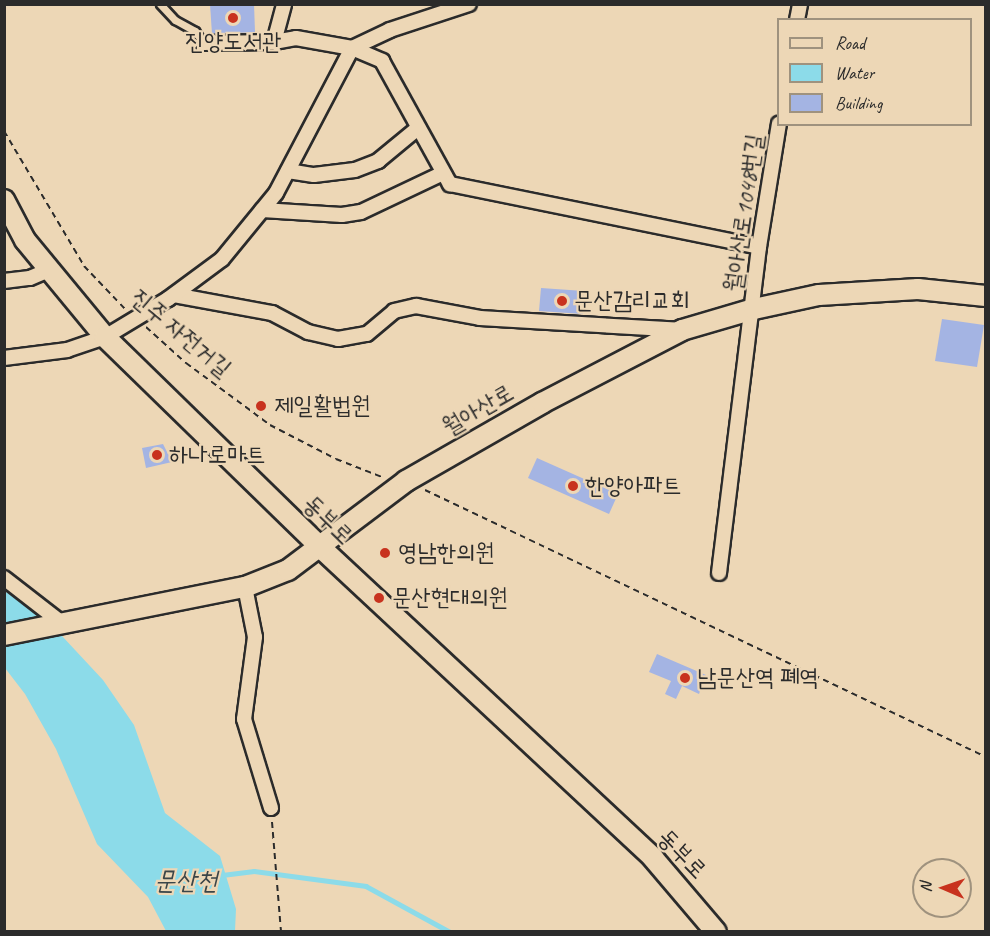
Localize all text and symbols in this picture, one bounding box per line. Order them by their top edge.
marker: 진양도서관 [226,11,240,25]
legend [777,18,972,126]
place label: 진양도서관 [185,28,281,56]
text: Road [835,32,865,54]
text: Water [835,62,874,84]
text: Building [835,92,882,114]
street label: 월아산로1048번길 [719,132,769,294]
street label: 진주 자전거길 [125,283,237,383]
place label: 문산감리교회 [574,287,690,315]
marker: 문산감리교회 [555,294,569,308]
street label: 월아산로 [437,378,519,442]
place label: 제일활법원 [274,392,371,420]
marker: 제일활법원 [252,397,270,415]
place label: 하나로마트 [169,441,266,469]
marker: 하나로마트 [150,448,164,462]
place label: 한양아파트 [585,472,682,500]
marker: 한양아파트 [566,479,580,493]
street label: 동부로 [297,490,359,550]
place label: 영남한의원 [398,539,495,567]
marker: 영남한의원 [376,544,394,562]
place label: 문산현대의원 [392,584,508,612]
marker: 문산현대의원 [370,589,388,607]
place label: 남문산역 폐역 [697,664,819,692]
marker: 남문산역 폐역 [678,671,692,685]
street label: 동부로 [652,823,712,885]
north arrow [912,858,972,918]
water label: 문산천 [155,865,217,897]
text: N [916,882,936,893]

